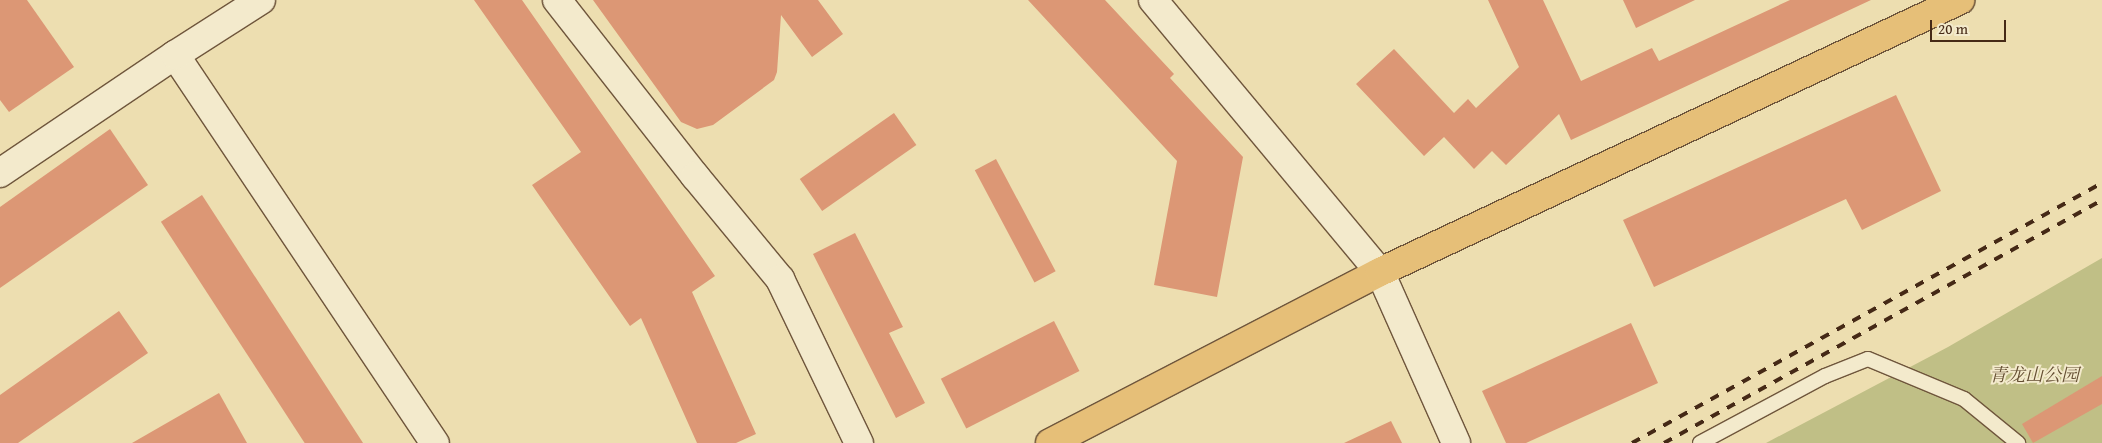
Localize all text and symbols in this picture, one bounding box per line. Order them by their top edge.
scale bar [1932,10,2008,42]
text: 20 m [1938,18,1968,39]
park label: 青龙山公园 [1989,364,2079,386]

